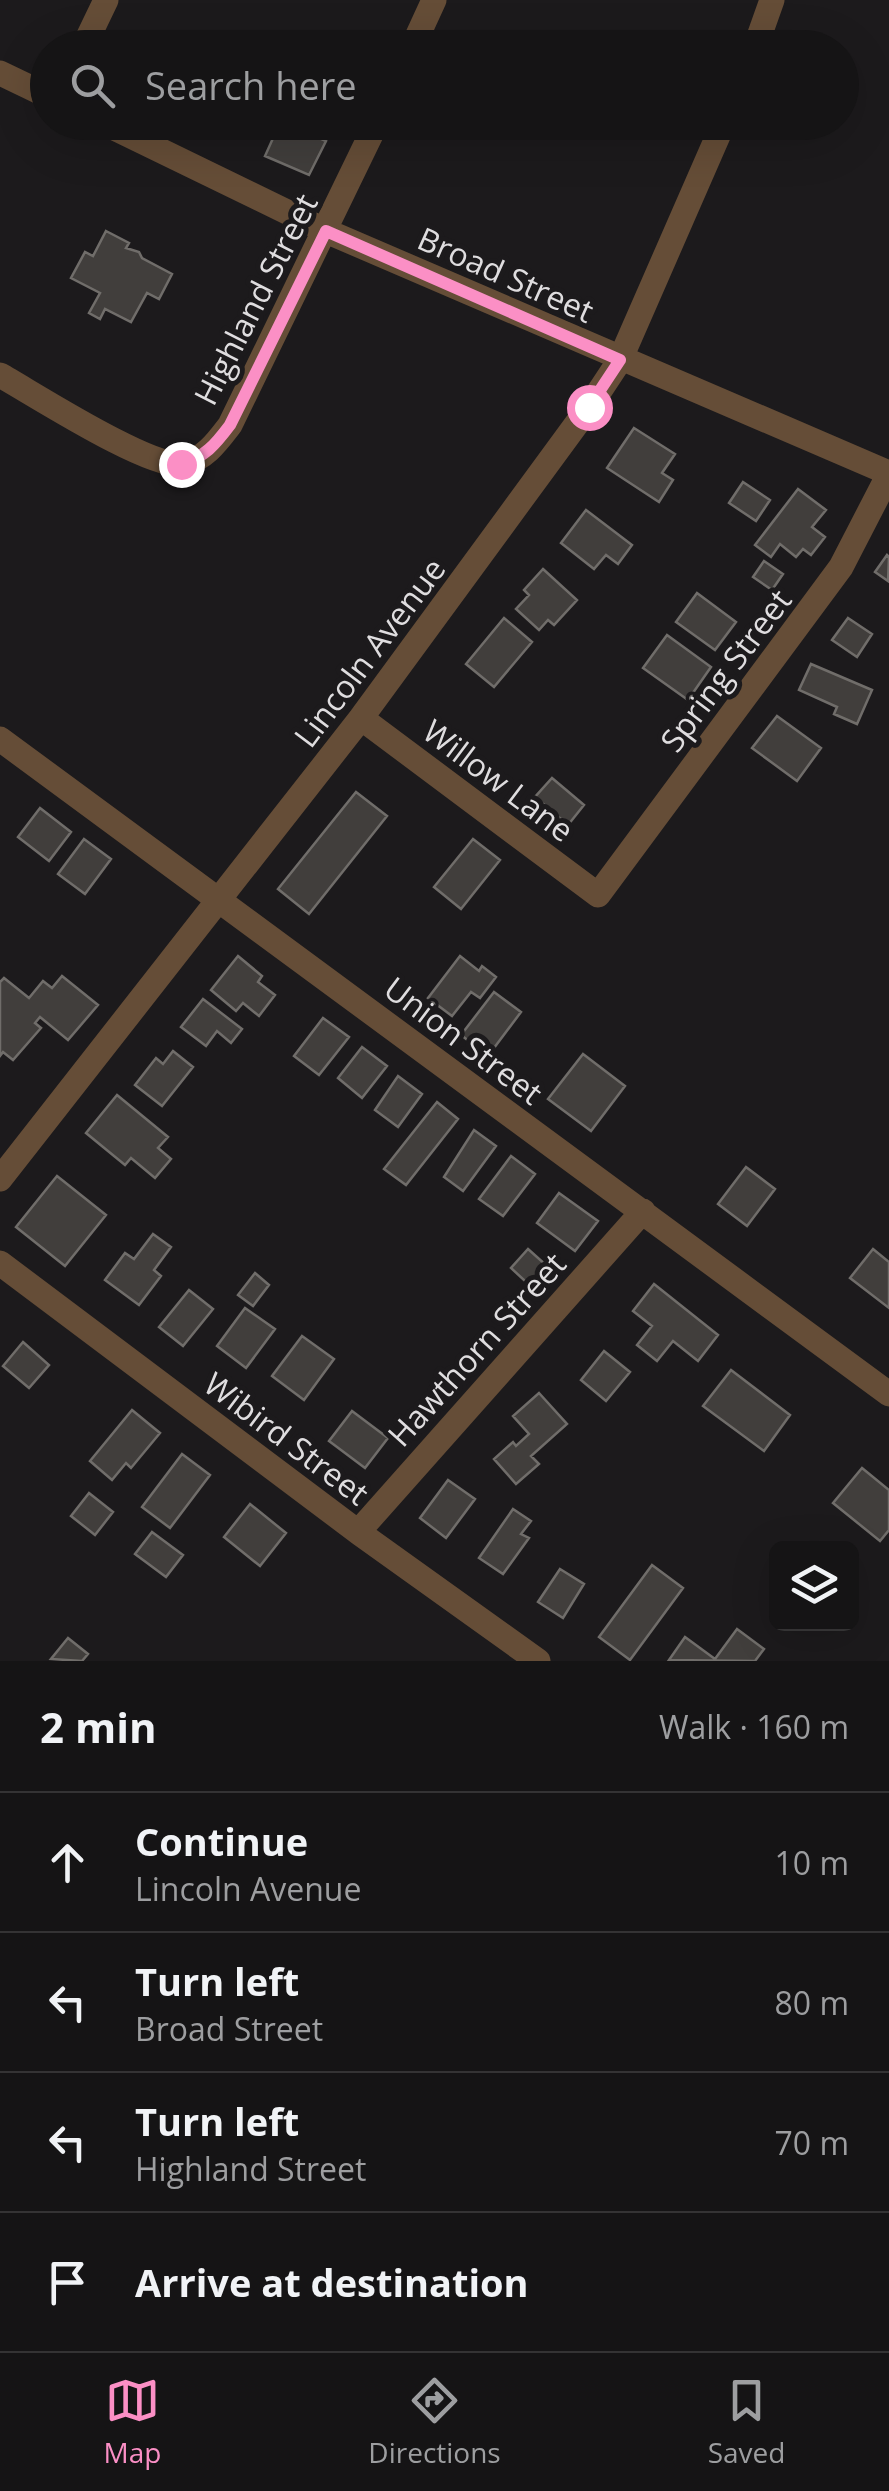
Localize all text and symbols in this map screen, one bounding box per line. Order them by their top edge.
search box [30,30,859,140]
icon: search [65,58,120,113]
text: Search here [145,59,357,111]
street label: Highland Street [183,186,327,412]
street label: Broad Street [411,216,601,332]
route start [567,385,613,431]
route end [159,442,205,488]
street label: Lincoln Avenue [284,549,454,755]
street label: Spring Street [650,580,800,760]
street label: Willow Lane [415,709,583,851]
street label: Union Street [376,966,552,1114]
street label: Hawthorn Street [377,1243,575,1455]
street label: Wibird Street [196,1362,378,1514]
map controls [769,1541,859,1631]
button: layers [769,1541,859,1631]
text: 2 min [40,1698,157,1755]
text: Walk · 160 m [659,1705,849,1748]
text: Continue [135,1815,308,1867]
icon: ahead [40,1835,95,1890]
text: 10 m [774,1841,849,1884]
text: Lincoln Avenue [135,1867,361,1910]
text: Turn left [135,1955,299,2007]
icon: left [40,1975,95,2030]
text: 80 m [774,1981,849,2024]
text: Broad Street [135,2007,323,2050]
text: Turn left [135,2095,299,2147]
icon: left [40,2115,95,2170]
text: 70 m [774,2121,849,2164]
text: Highland Street [135,2147,366,2190]
icon: arrive [40,2255,95,2310]
text: Arrive at destination [135,2256,529,2308]
tab: Map [103,2373,161,2471]
tab: Directions [368,2373,501,2471]
tab: Saved [708,2373,785,2471]

